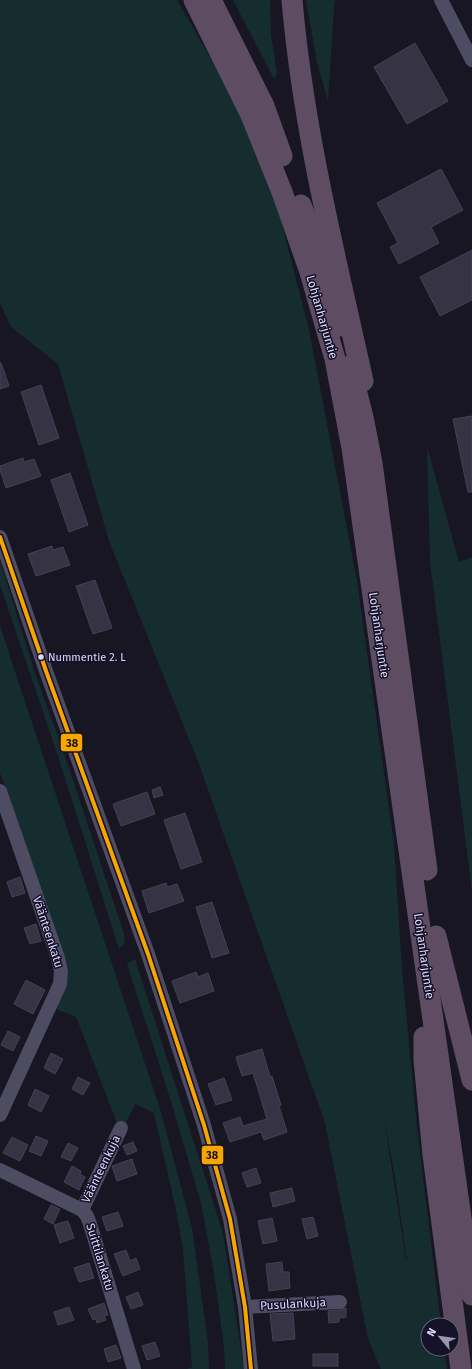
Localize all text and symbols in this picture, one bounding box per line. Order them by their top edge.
street label: Lohjanharjuntie [303,274,341,360]
street label: Lohjanharjuntie [366,591,392,679]
place label: Nummentie 2. L [48,651,126,664]
marker: Nummentie 2. L [36,652,46,662]
line badge: 38 [60,733,83,752]
text: 38 [65,737,79,750]
street label: Väänteenkatu [30,895,66,969]
street label: Lohjanharjuntie [411,912,437,1000]
street label: Väänteenkuja [79,1133,123,1205]
line badge: 38 [201,1145,224,1165]
text: 38 [205,1149,219,1162]
street label: Suittilankatu [83,1222,117,1292]
street label: Pusulankuja [260,1295,326,1313]
north arrow [420,1317,460,1357]
text: N [424,1326,439,1339]

